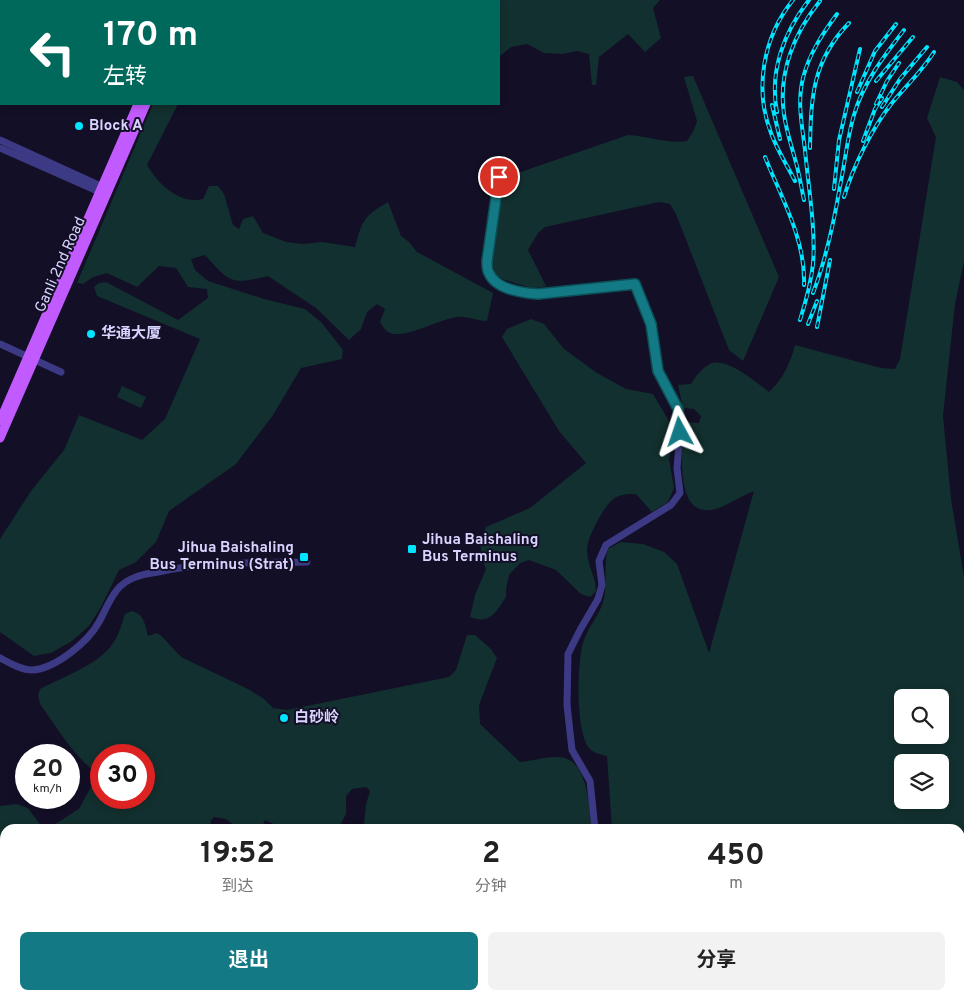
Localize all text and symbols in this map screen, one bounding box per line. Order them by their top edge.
text: 170 m [103,14,198,58]
icon: left [20,20,85,85]
text: 左转 [103,64,147,91]
place label: Block A [89,117,143,136]
marker: Block A [73,120,85,132]
pin [478,156,520,198]
icon: arrive [485,163,513,191]
street label: Ganli 2nd Road [31,214,91,316]
place label: 华通大厦 [101,324,161,344]
marker: 华通大厦 [85,328,97,340]
position arrow [653,405,705,457]
place label: Jihua Baishaling Bus Terminus [422,531,538,567]
place label: Jihua Baishaling Bus Terminus (Strat) [150,539,294,575]
marker: Jihua Baishaling Bus Terminus [406,543,418,555]
marker: Jihua Baishaling Bus Terminus (Strat) [298,551,310,563]
map controls [894,689,949,809]
button: search [894,689,949,744]
place label: 白砂岭 [294,708,339,728]
marker: 白砂岭 [278,712,290,724]
speed limit sign: 30 [90,744,155,809]
text: 20 [32,754,63,786]
button: layers [894,754,949,809]
text: km/h [33,781,62,797]
text: 19:52 [200,836,275,873]
text: 2 [482,836,500,873]
text: 450 [707,838,765,875]
text: m [729,874,743,894]
text: 到达 [222,877,254,897]
text: 分钟 [475,877,507,897]
button: 退出 [20,932,478,990]
button: 分享 [488,932,945,990]

